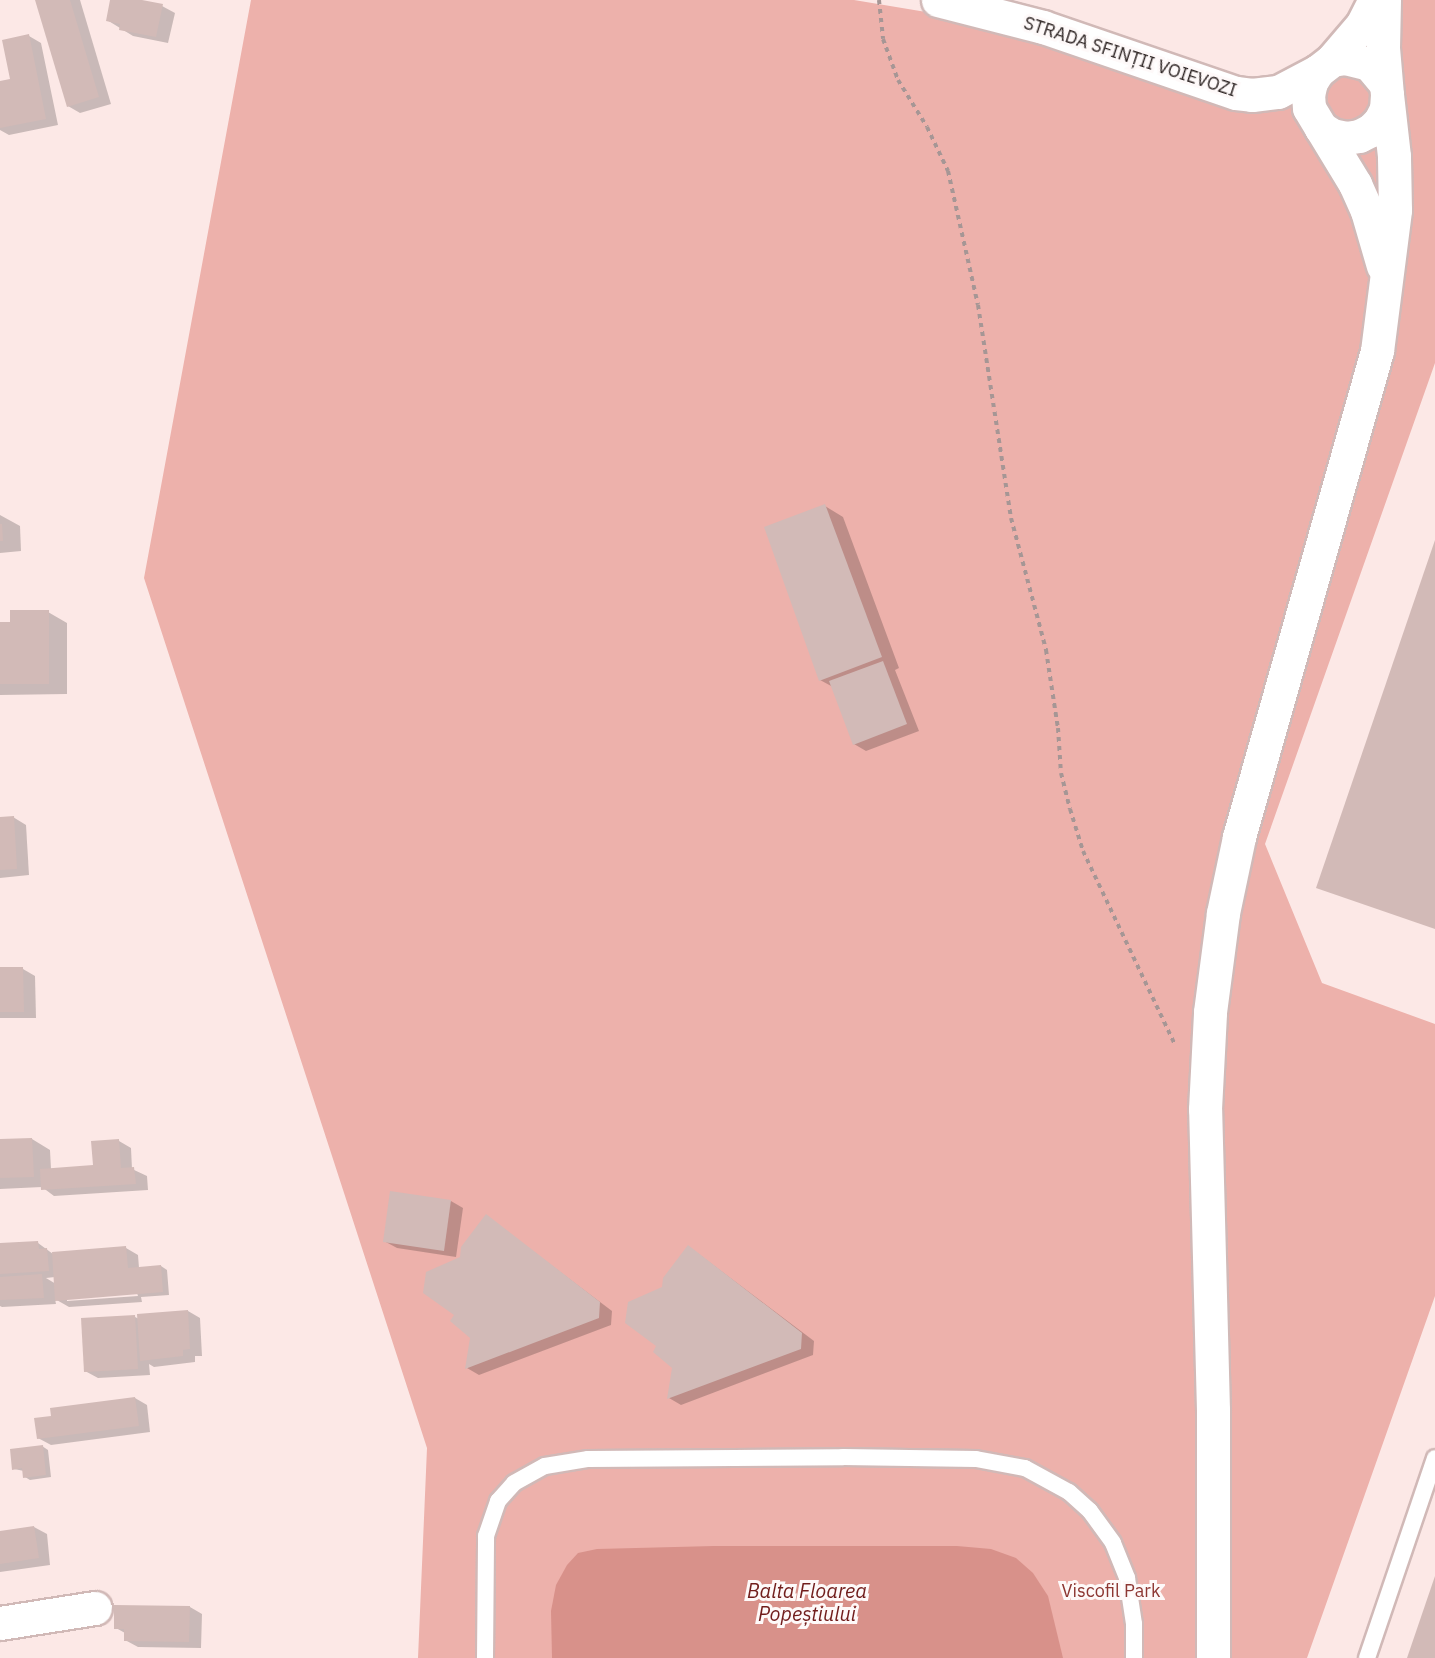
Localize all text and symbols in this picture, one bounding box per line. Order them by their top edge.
street label: STRADA SFINȚII VOIEVOZI [1021,12,1239,102]
water label: Balta Floarea Popeștiului [747,1578,867,1625]
park label: Viscofil Park [1062,1580,1160,1602]

